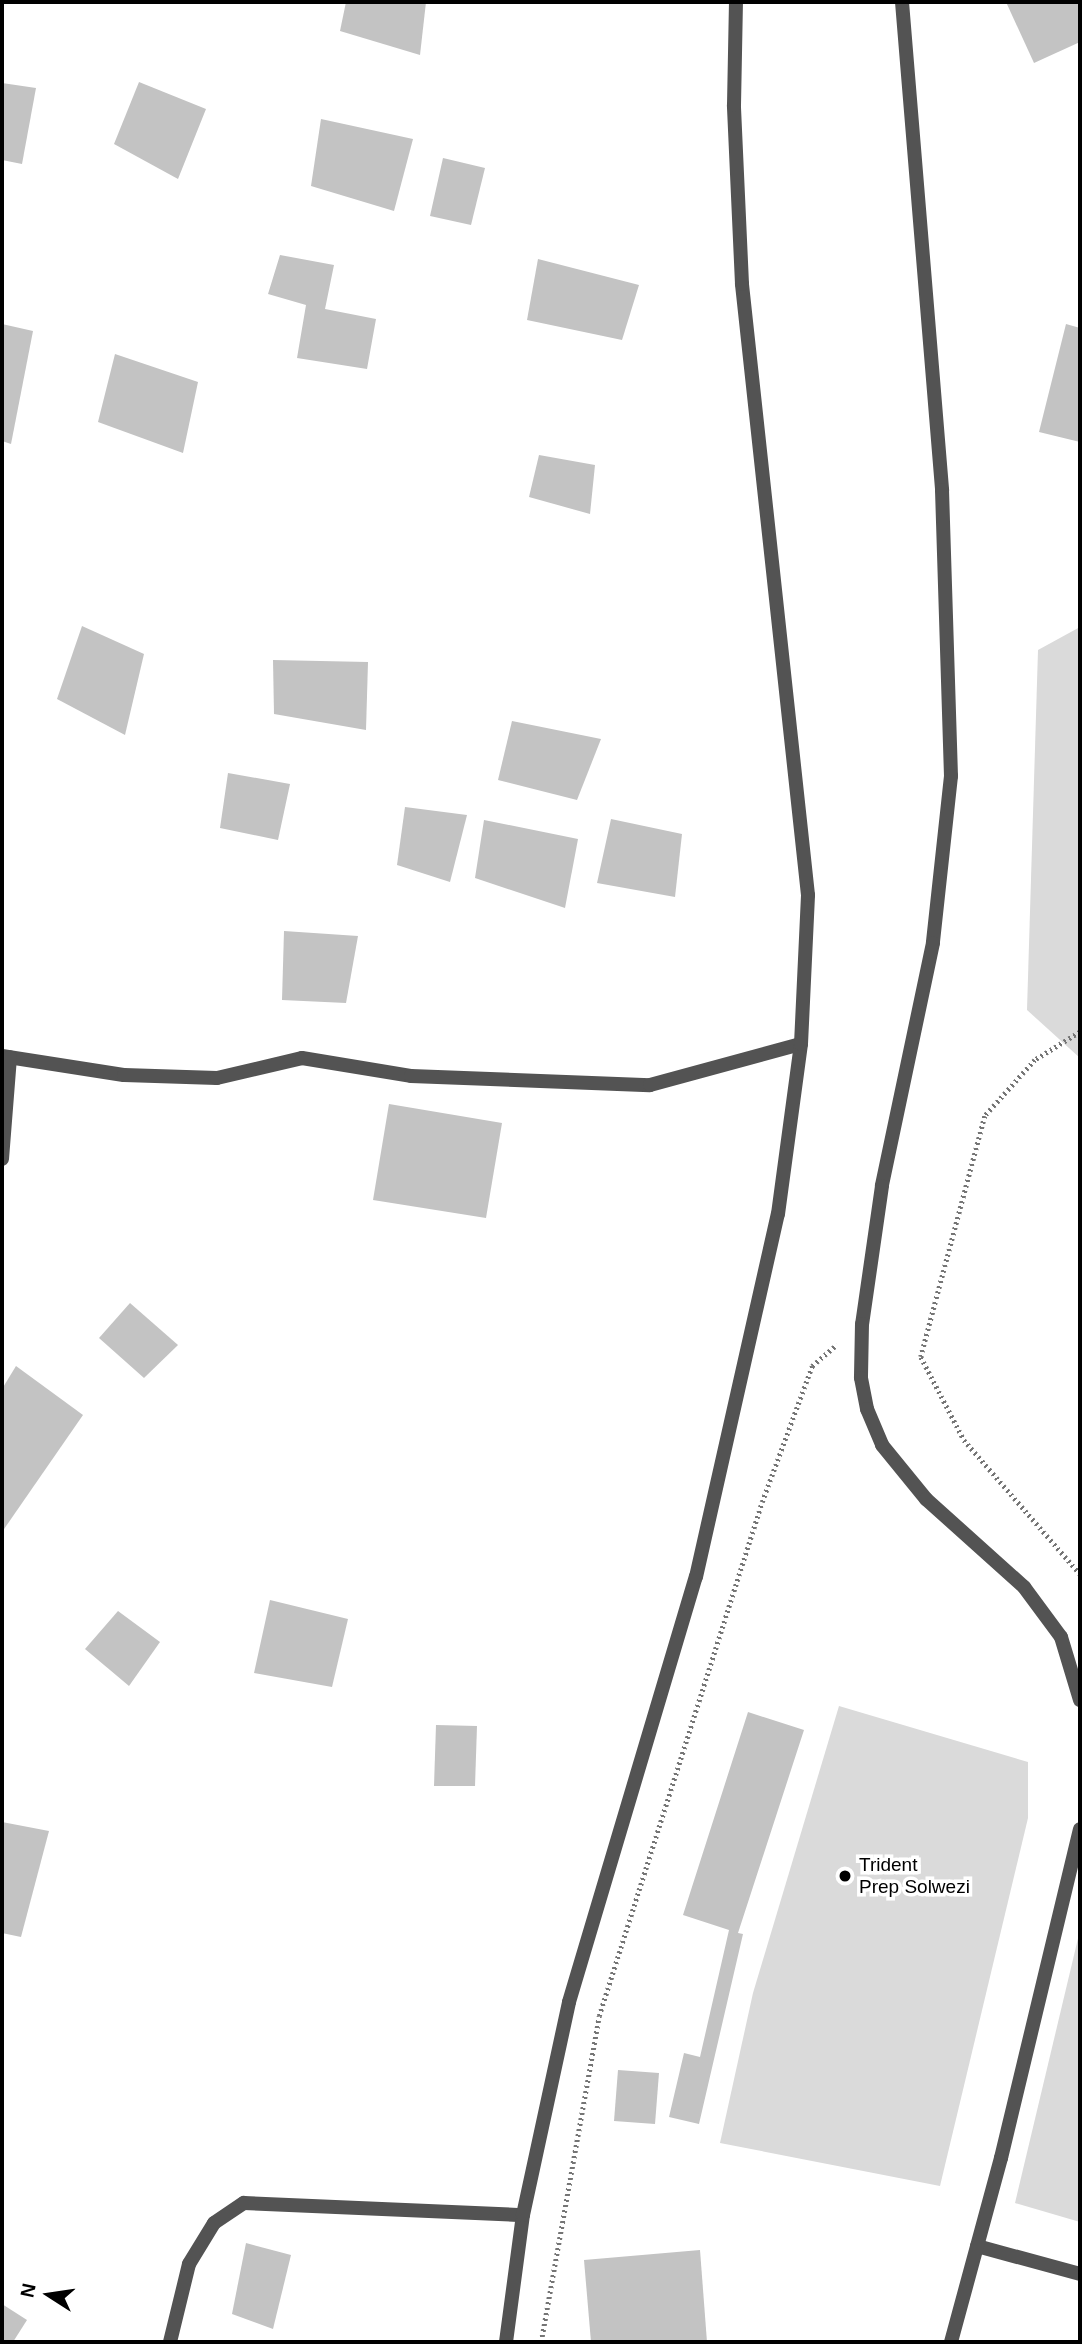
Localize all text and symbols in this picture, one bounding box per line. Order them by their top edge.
place label: Trident Prep Solwezi [859,1854,970,1898]
marker: Trident Prep Solwezi [837,1868,853,1884]
north arrow [14,2260,84,2330]
text: N [16,2282,40,2299]

